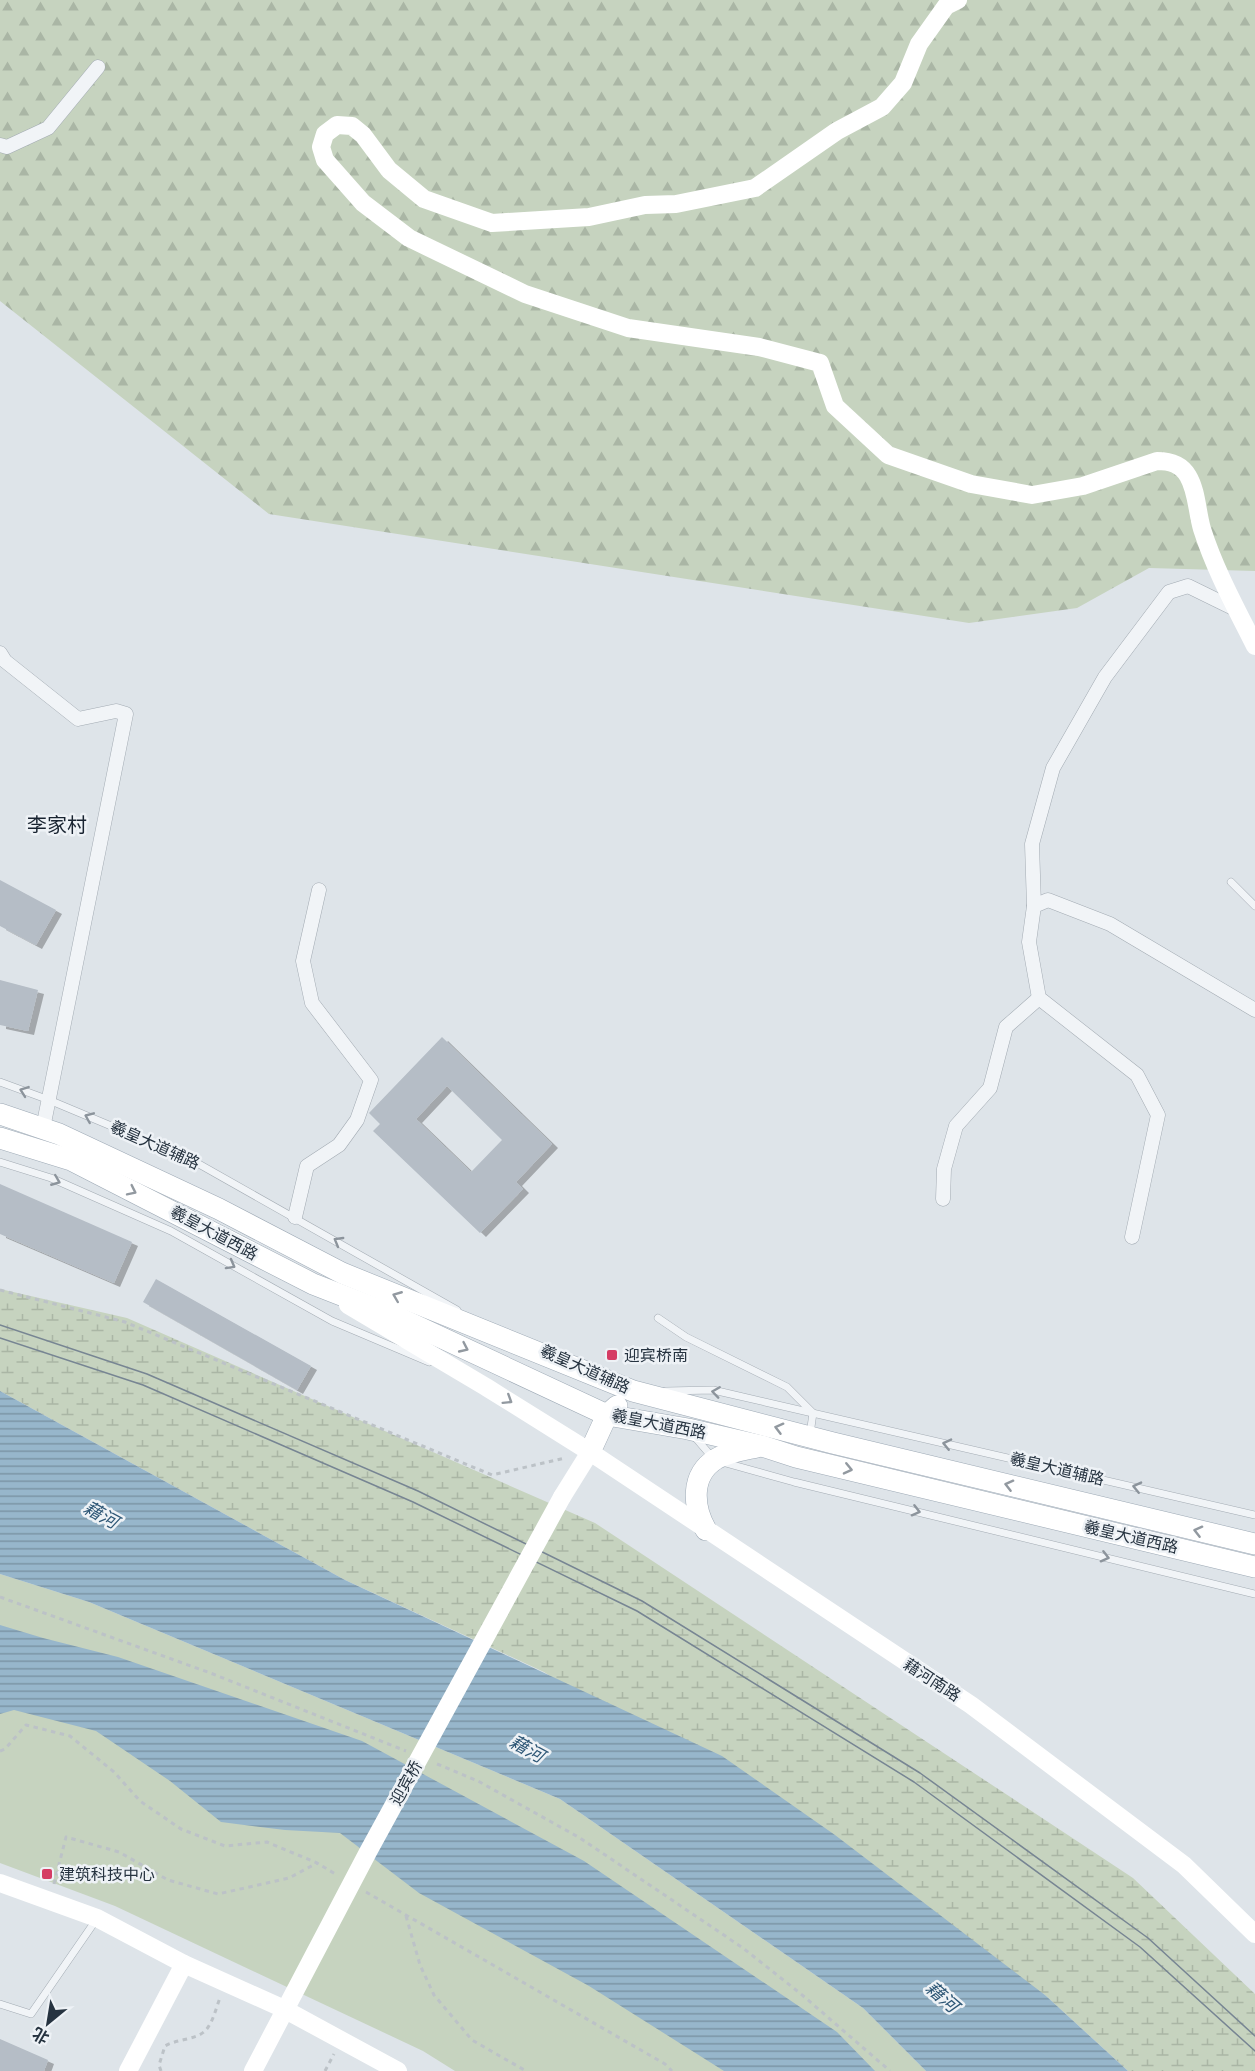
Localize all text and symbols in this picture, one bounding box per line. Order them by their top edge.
district label: 李家村 [27,814,87,836]
one-way arrow [20,1086,30,1099]
one-way arrow [84,1112,95,1124]
street label: 羲皇大道辅路 [108,1118,202,1172]
one-way arrow [50,1173,60,1186]
one-way arrow [126,1183,137,1195]
street label: 羲皇大道西路 [168,1203,260,1263]
one-way arrow [334,1237,344,1248]
one-way arrow [225,1258,235,1269]
one-way arrow [392,1291,403,1303]
one-way arrow [457,1340,468,1352]
street label: 羲皇大道辅路 [538,1342,632,1396]
place label: 迎宾桥南 [624,1347,688,1364]
marker: 迎宾桥南 [605,1348,619,1362]
one-way arrow [711,1386,720,1398]
one-way arrow [502,1393,512,1405]
street label: 羲皇大道西路 [610,1406,708,1442]
one-way arrow [774,1423,784,1435]
one-way arrow [942,1438,952,1451]
street label: 羲皇大道辅路 [1008,1450,1106,1488]
one-way arrow [842,1462,852,1475]
one-way arrow [1004,1479,1014,1492]
one-way arrow [1132,1482,1142,1495]
water label: 藉河 [80,1498,124,1534]
one-way arrow [910,1504,920,1517]
street label: 羲皇大道西路 [1082,1518,1180,1556]
one-way arrow [1193,1525,1203,1538]
one-way arrow [1100,1550,1110,1563]
street label: 藉河南路 [901,1655,963,1705]
water label: 藉河 [506,1732,550,1768]
street label: 迎宾桥 [387,1758,425,1808]
place label: 建筑科技中心 [59,1866,155,1883]
marker: 建筑科技中心 [40,1867,54,1881]
water label: 藉河 [922,1978,964,2018]
north arrow [18,1993,78,2053]
text: 北 [30,2024,52,2047]

